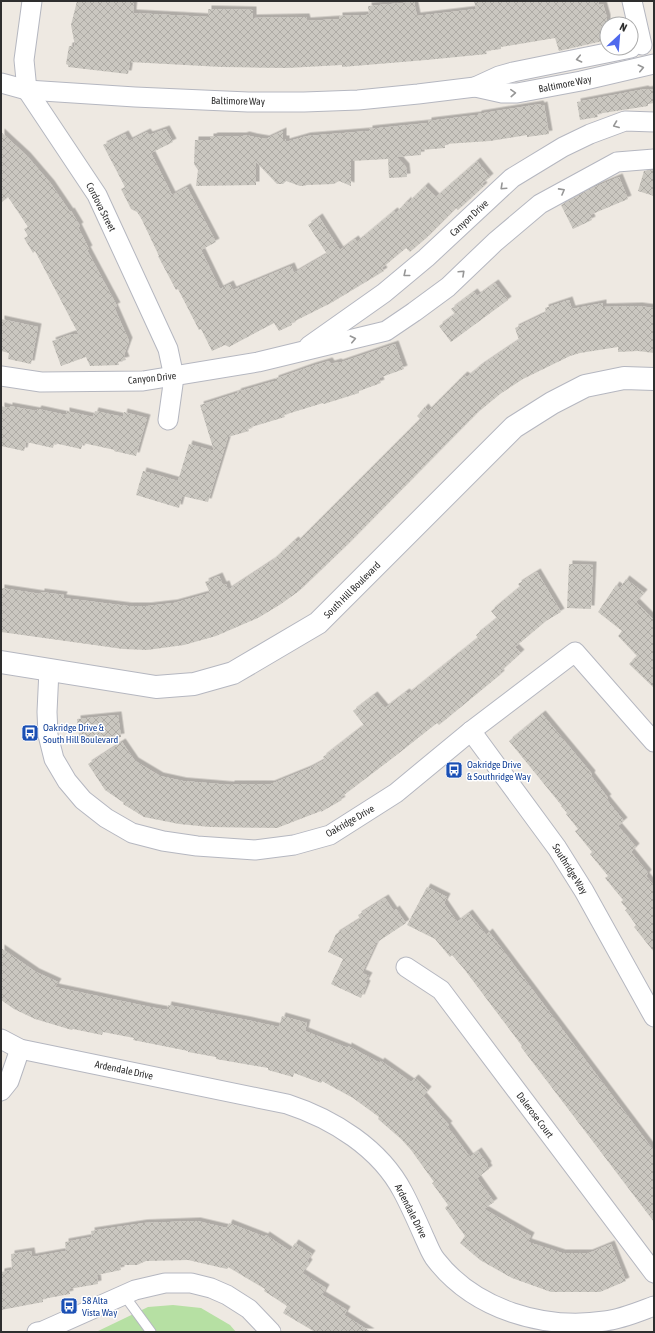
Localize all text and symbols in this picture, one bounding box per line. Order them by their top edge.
north arrow [599,16,639,56]
text: N [618,20,629,34]
one-way arrow [576,55,582,63]
one-way arrow [638,64,644,72]
street label: Baltimore Way [538,73,592,95]
one-way arrow [510,88,516,97]
street label: Baltimore Way [211,95,265,107]
one-way arrow [612,120,619,128]
street label: Cordova Street [84,181,118,233]
one-way arrow [500,182,508,190]
one-way arrow [558,189,565,196]
street label: Canyon Drive [448,197,491,239]
one-way arrow [404,270,411,277]
one-way arrow [457,270,465,278]
one-way arrow [350,336,356,344]
street label: Canyon Drive [127,370,177,386]
street label: South Hill Boulevard [322,559,383,620]
place label: Oakridge Drive & South Hill Boulevard [43,722,118,745]
bus stop icon: Oakridge Drive & South Hill Boulevard [20,723,40,743]
place label: Oakridge Drive & Southridge Way [467,759,531,782]
bus stop icon: Oakridge Drive & Southridge Way [444,760,464,780]
street label: Oakridge Drive [324,802,377,839]
street label: Southridge Way [550,842,590,896]
street label: Ardendale Drive [94,1058,155,1082]
street label: Dalerose Court [514,1090,556,1140]
street label: Ardendale Drive [393,1182,430,1240]
place label: 58 Alta Vista Way [82,1295,117,1318]
bus stop icon: 58 Alta Vista Way [59,1296,79,1316]

